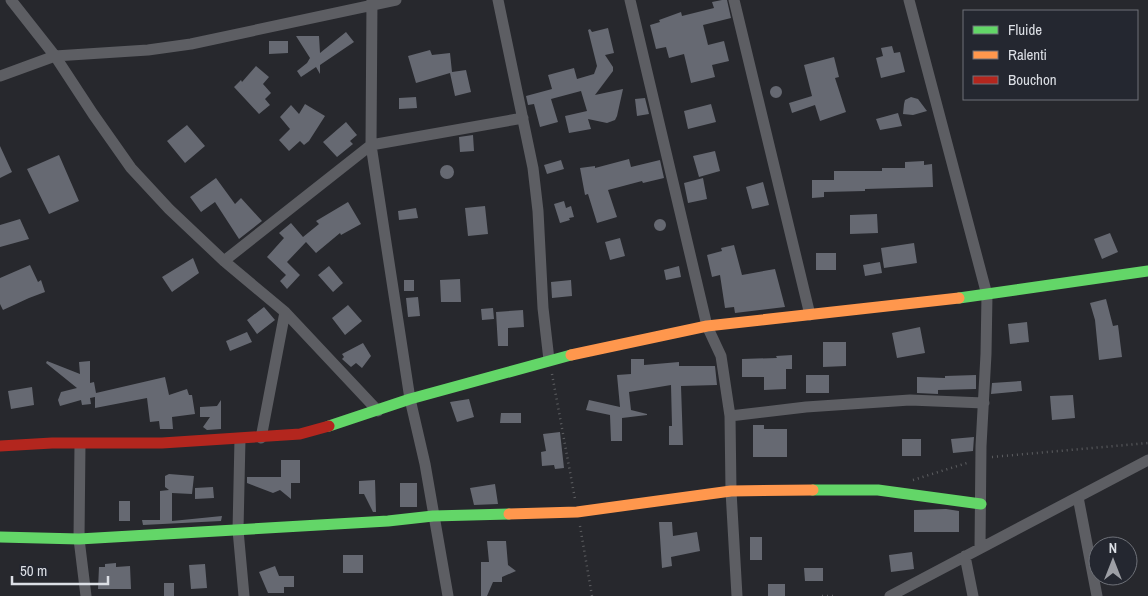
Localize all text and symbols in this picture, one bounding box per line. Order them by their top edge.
legend [963,10,1138,100]
text: Fluide [1008,19,1042,40]
text: Ralenti [1008,44,1047,65]
text: Bouchon [1008,69,1057,90]
north arrow [1088,536,1138,586]
text: N [1109,539,1117,557]
scale bar [12,554,109,586]
text: 50 m [20,560,47,581]

